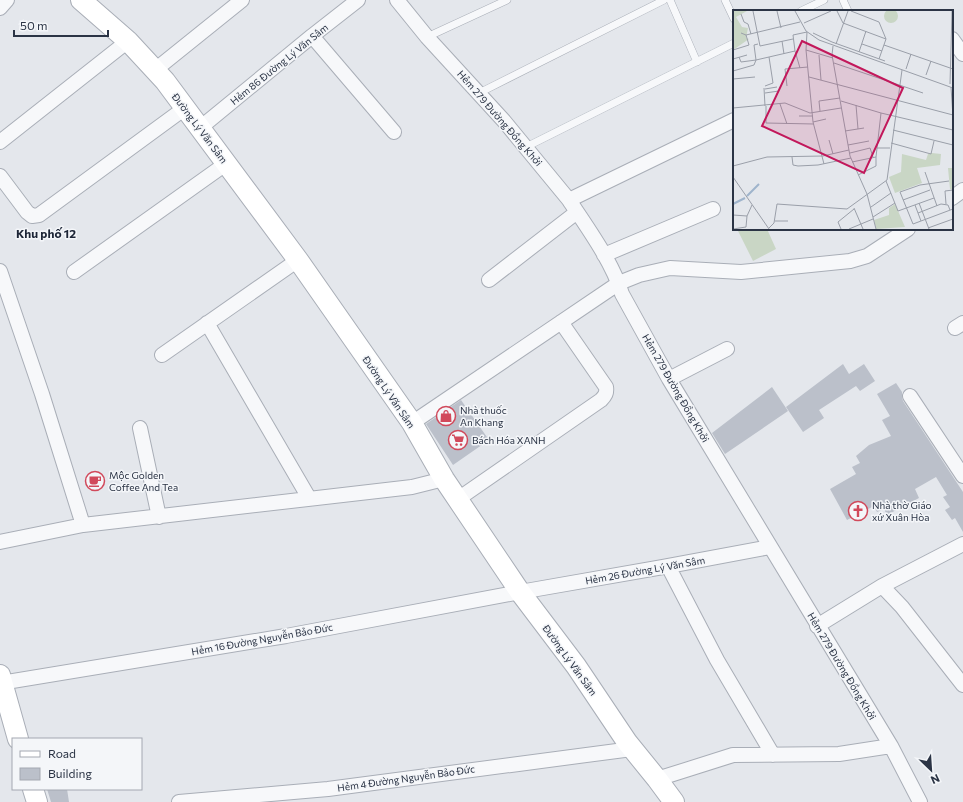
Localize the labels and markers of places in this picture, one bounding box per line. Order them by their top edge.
place label: Nhà thuốc An Khang [460,404,507,428]
shop icon: Nhà thuốc An Khang [435,405,457,427]
supermarket icon: Bách Hóa XANH [447,429,469,451]
place label: Bách Hóa XANH [472,434,546,446]
place label: Mộc Golden Coffee And Tea [109,469,178,493]
cafe icon: Mộc Golden Coffee And Tea [84,470,106,492]
place label: Nhà thờ Giáo xứ Xuân Hòa [872,499,932,523]
church icon: Nhà thờ Giáo xứ Xuân Hòa [847,500,869,522]

